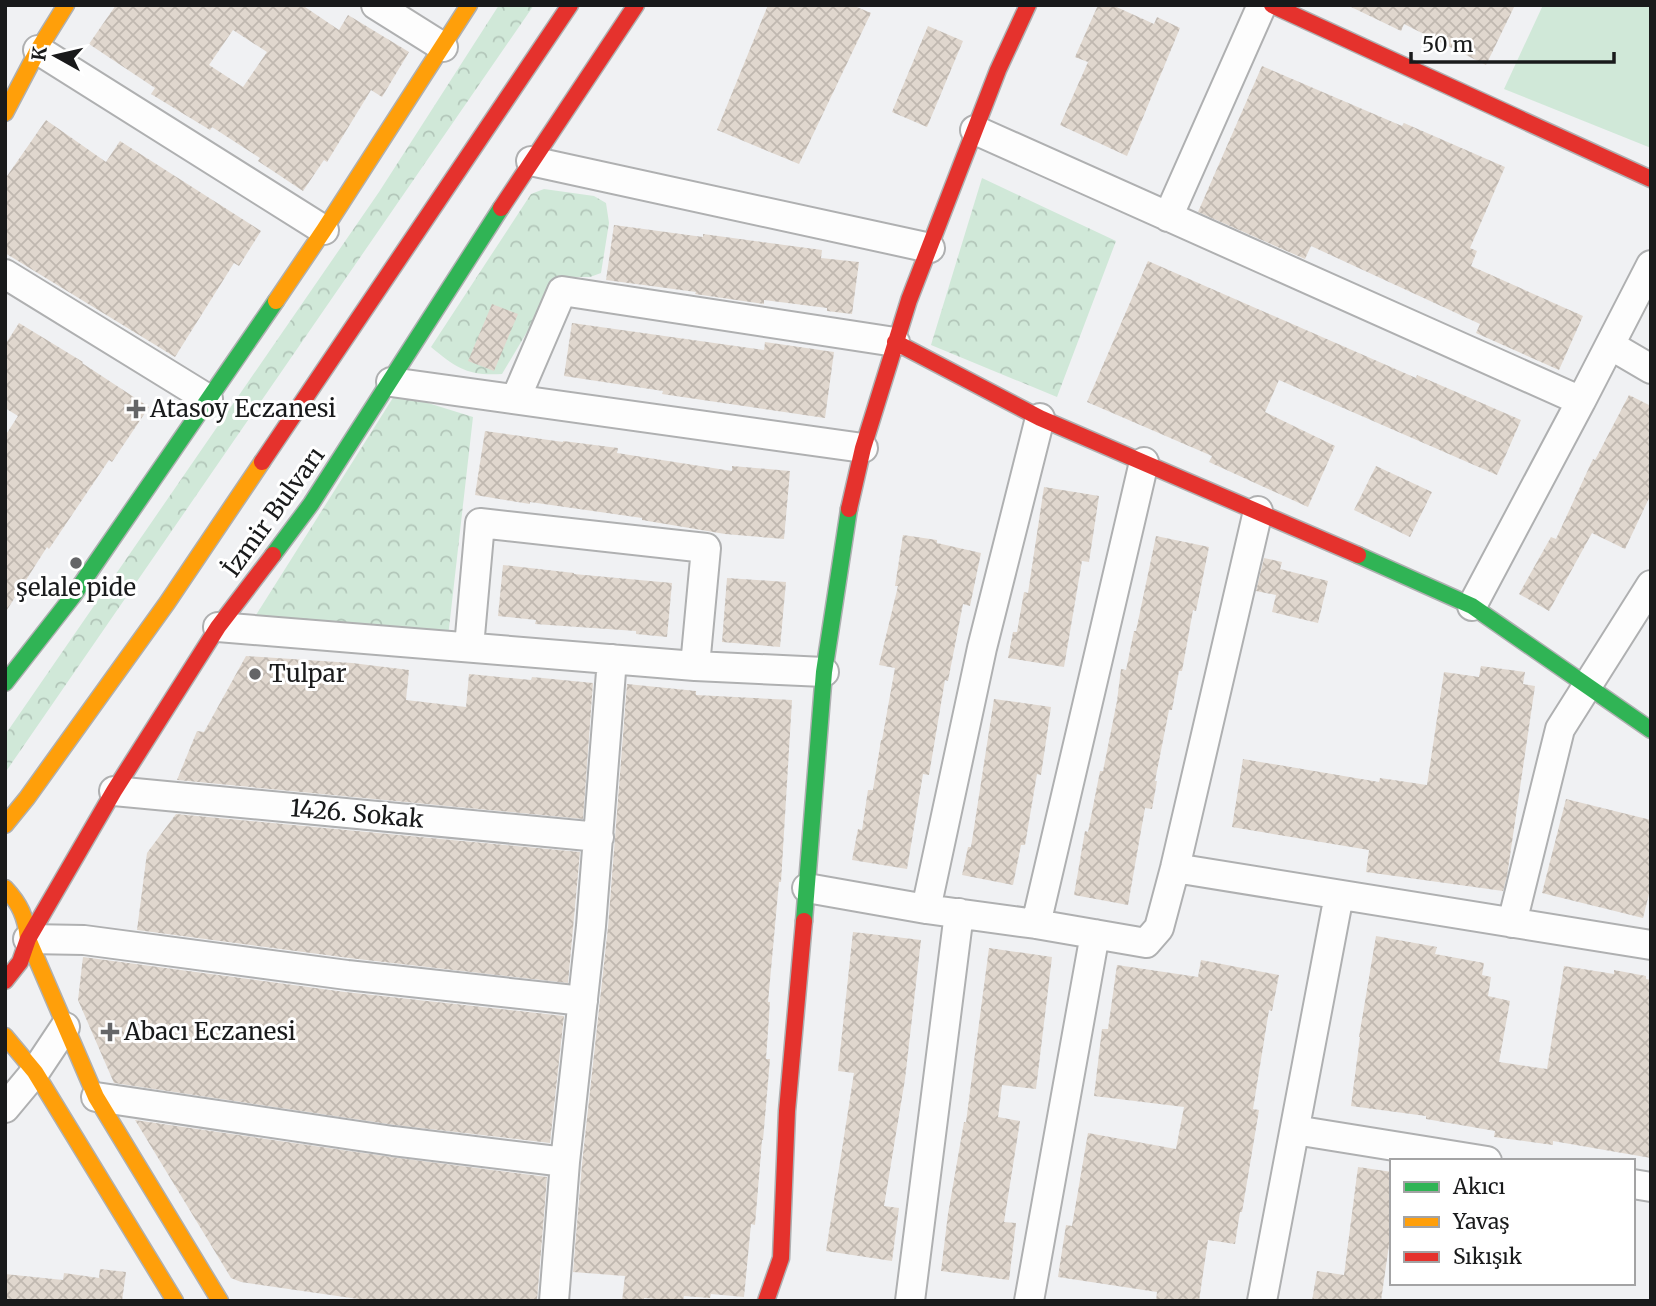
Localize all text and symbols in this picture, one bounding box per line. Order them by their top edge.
north arrow [21,21,91,91]
scale bar [1411,21,1614,65]
text: 50 m [1422,31,1473,58]
text: K [26,44,52,62]
place label: Atasoy Eczanesi [149,393,336,424]
marker: Atasoy Eczanesi [128,401,144,417]
street label: İzmir Bulvarı [216,440,331,583]
marker: şelale pide [68,555,84,571]
place label: şelale pide [16,572,136,603]
place label: Tulpar [269,658,347,689]
marker: Tulpar [247,666,263,682]
street label: 1426. Sokak [289,792,426,835]
place label: Abacı Eczanesi [123,1016,296,1047]
marker: Abacı Eczanesi [102,1024,118,1040]
legend [1390,1159,1635,1285]
text: Akıcı [1452,1173,1506,1200]
text: Yavaş [1452,1208,1510,1235]
text: Sıkışık [1453,1243,1523,1270]

